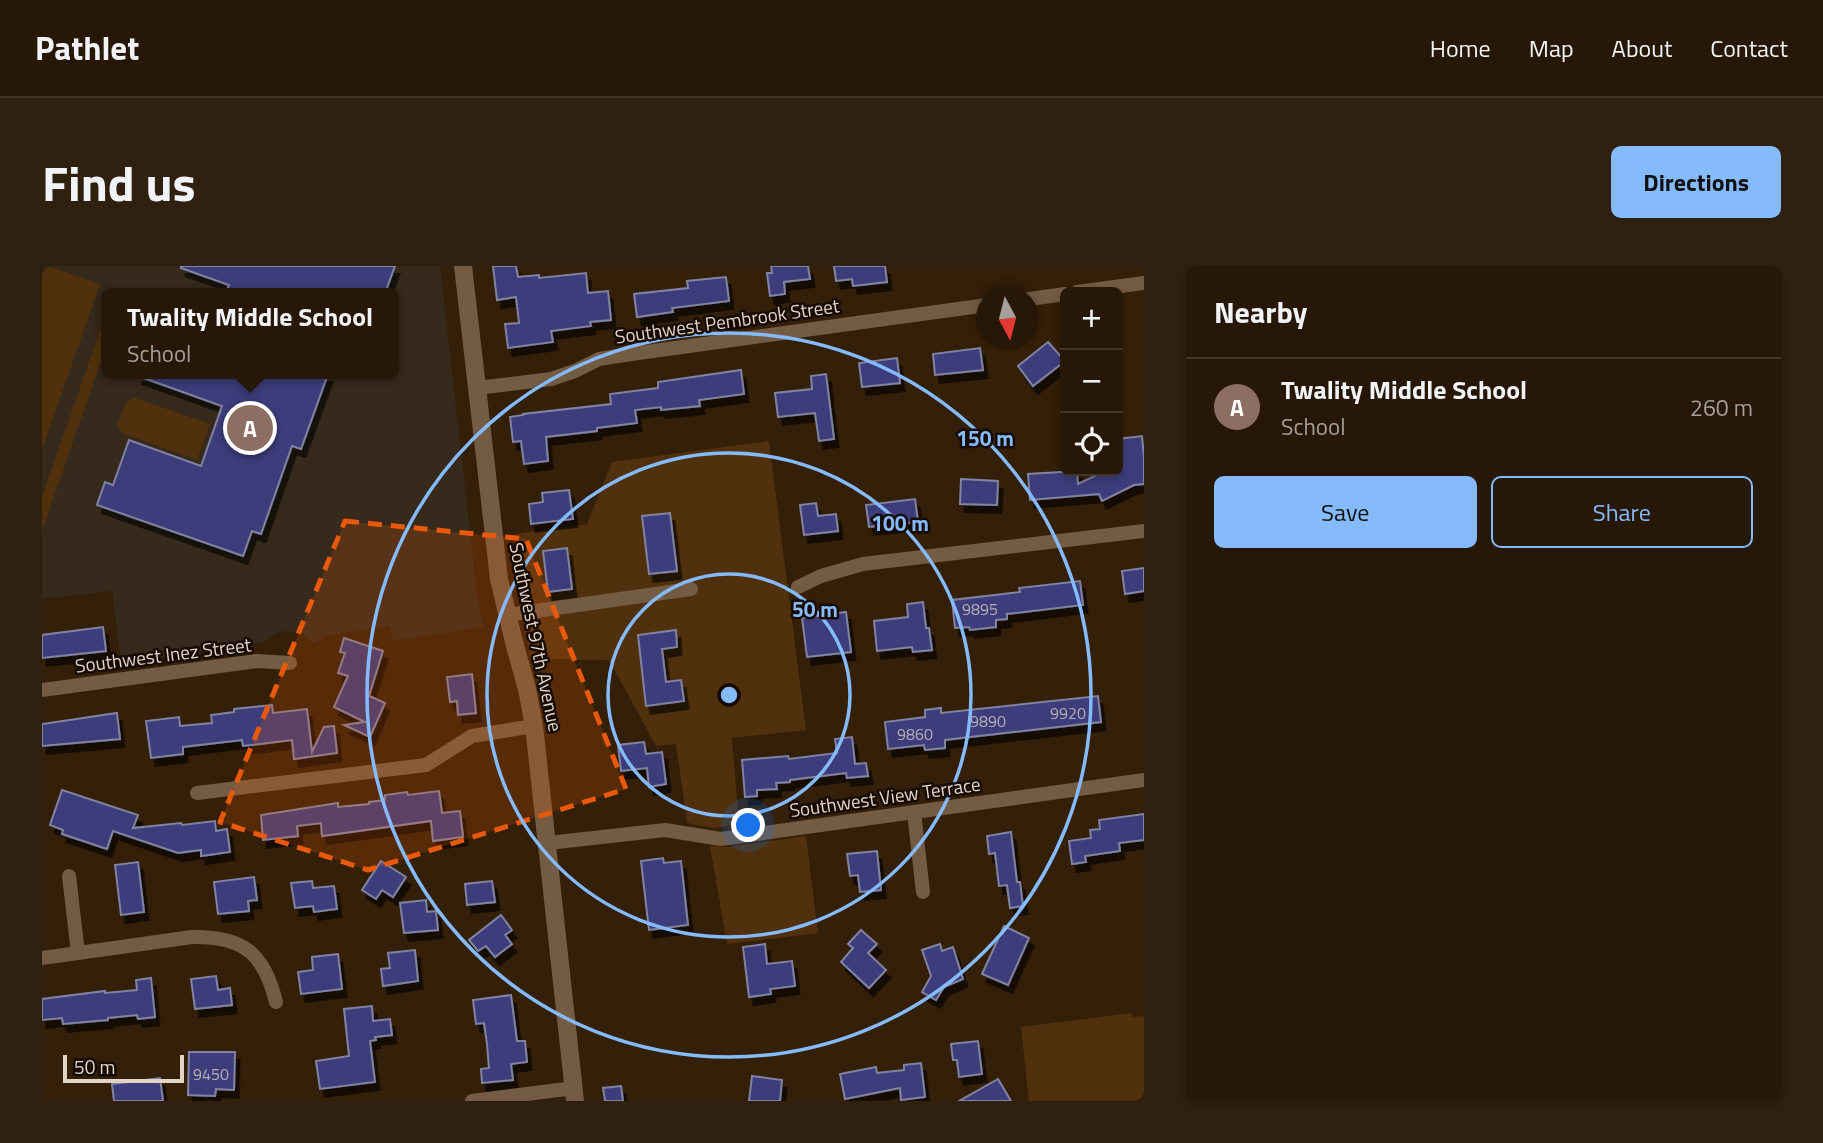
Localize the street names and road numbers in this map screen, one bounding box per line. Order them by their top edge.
street label: Southwest Pembrook Street [613,290,841,351]
street label: Southwest 97th Avenue [502,540,571,734]
street label: Southwest Inez Street [73,629,253,680]
street label: Southwest View Terrace [788,769,982,824]

